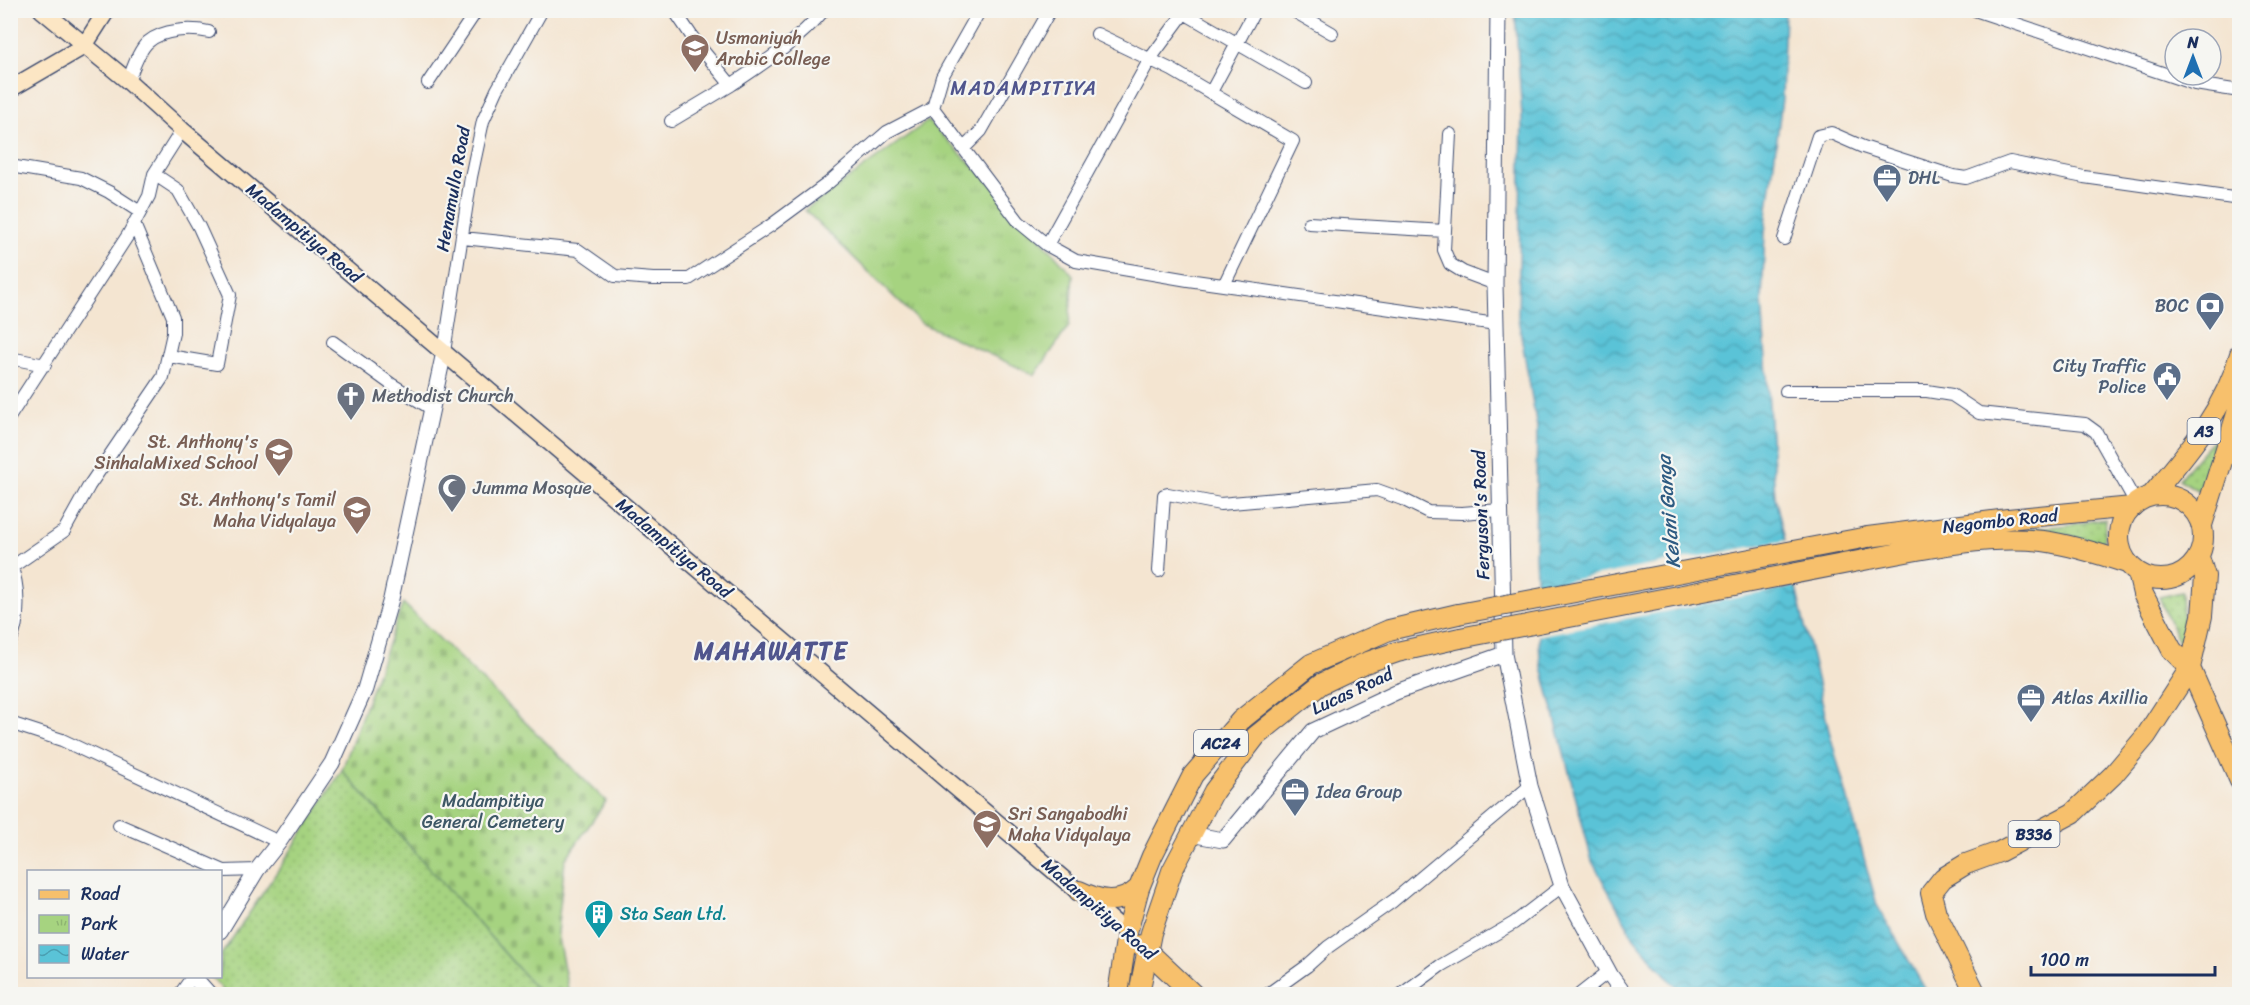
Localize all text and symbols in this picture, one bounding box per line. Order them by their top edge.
place label: Usmaniyah Arabic College [715,22,830,75]
north arrow [2163,27,2223,87]
text: N [2186,28,2199,57]
school or university icon: Usmaniyah Arabic College [679,32,711,74]
district label: MADAMPITIYA [950,71,1098,106]
street label: Henamulla Road [426,122,480,254]
office icon: DHL [1871,162,1903,204]
place label: DHL [1908,162,1941,194]
street label: Madampitiya Road [238,174,371,293]
place label: BOC [2155,290,2189,322]
bank icon: BOC [2194,290,2226,332]
place label: City Traffic Police [2053,350,2146,403]
public building icon: City Traffic Police [2151,360,2183,402]
church icon: Methodist Church [335,380,367,422]
place label: Methodist Church [372,380,514,412]
road number: A3 [2188,418,2220,444]
place label: St. Anthony's SinhalaMixed School [94,426,259,479]
school or university icon: St. Anthony's SinhalaMixed School [263,436,295,478]
street label: Ferguson's Road [1463,448,1499,580]
water label: Kelani Ganga [1646,451,1691,570]
mosque icon: Jumma Mosque [436,472,468,514]
place label: Jumma Mosque [472,472,592,504]
place label: St. Anthony's Tamil Maha Vidyalaya [179,484,337,537]
street label: Madampitiya Road [608,489,741,608]
school or university icon: St. Anthony's Tamil Maha Vidyalaya [341,494,373,536]
street label: Negombo Road [1941,499,2061,543]
district label: MAHAWATTE [693,630,848,672]
street label: Lucas Road [1306,657,1400,724]
office icon: Atlas Axillia [2015,682,2047,724]
place label: Atlas Axillia [2051,682,2148,714]
road number: AC24 [1194,730,1248,756]
office icon: Idea Group [1279,776,1311,818]
place label: Idea Group [1315,776,1403,808]
park label: Madampitiya General Cemetery [422,785,565,838]
place label: Sri Sangabodhi Maha Vidyalaya [1008,798,1131,851]
school or university icon: Sri Sangabodhi Maha Vidyalaya [971,808,1003,850]
road number: B336 [2008,821,2060,847]
street label: Madampitiya Road [1034,849,1165,970]
legend [27,870,222,978]
text: Road [81,878,121,910]
building icon: Sta Sean Ltd. [583,898,615,940]
place label: Sta Sean Ltd. [620,898,727,930]
text: Park [81,908,118,940]
text: Water [81,938,130,970]
scale bar [2031,939,2216,977]
text: 100 m [2040,944,2089,976]

